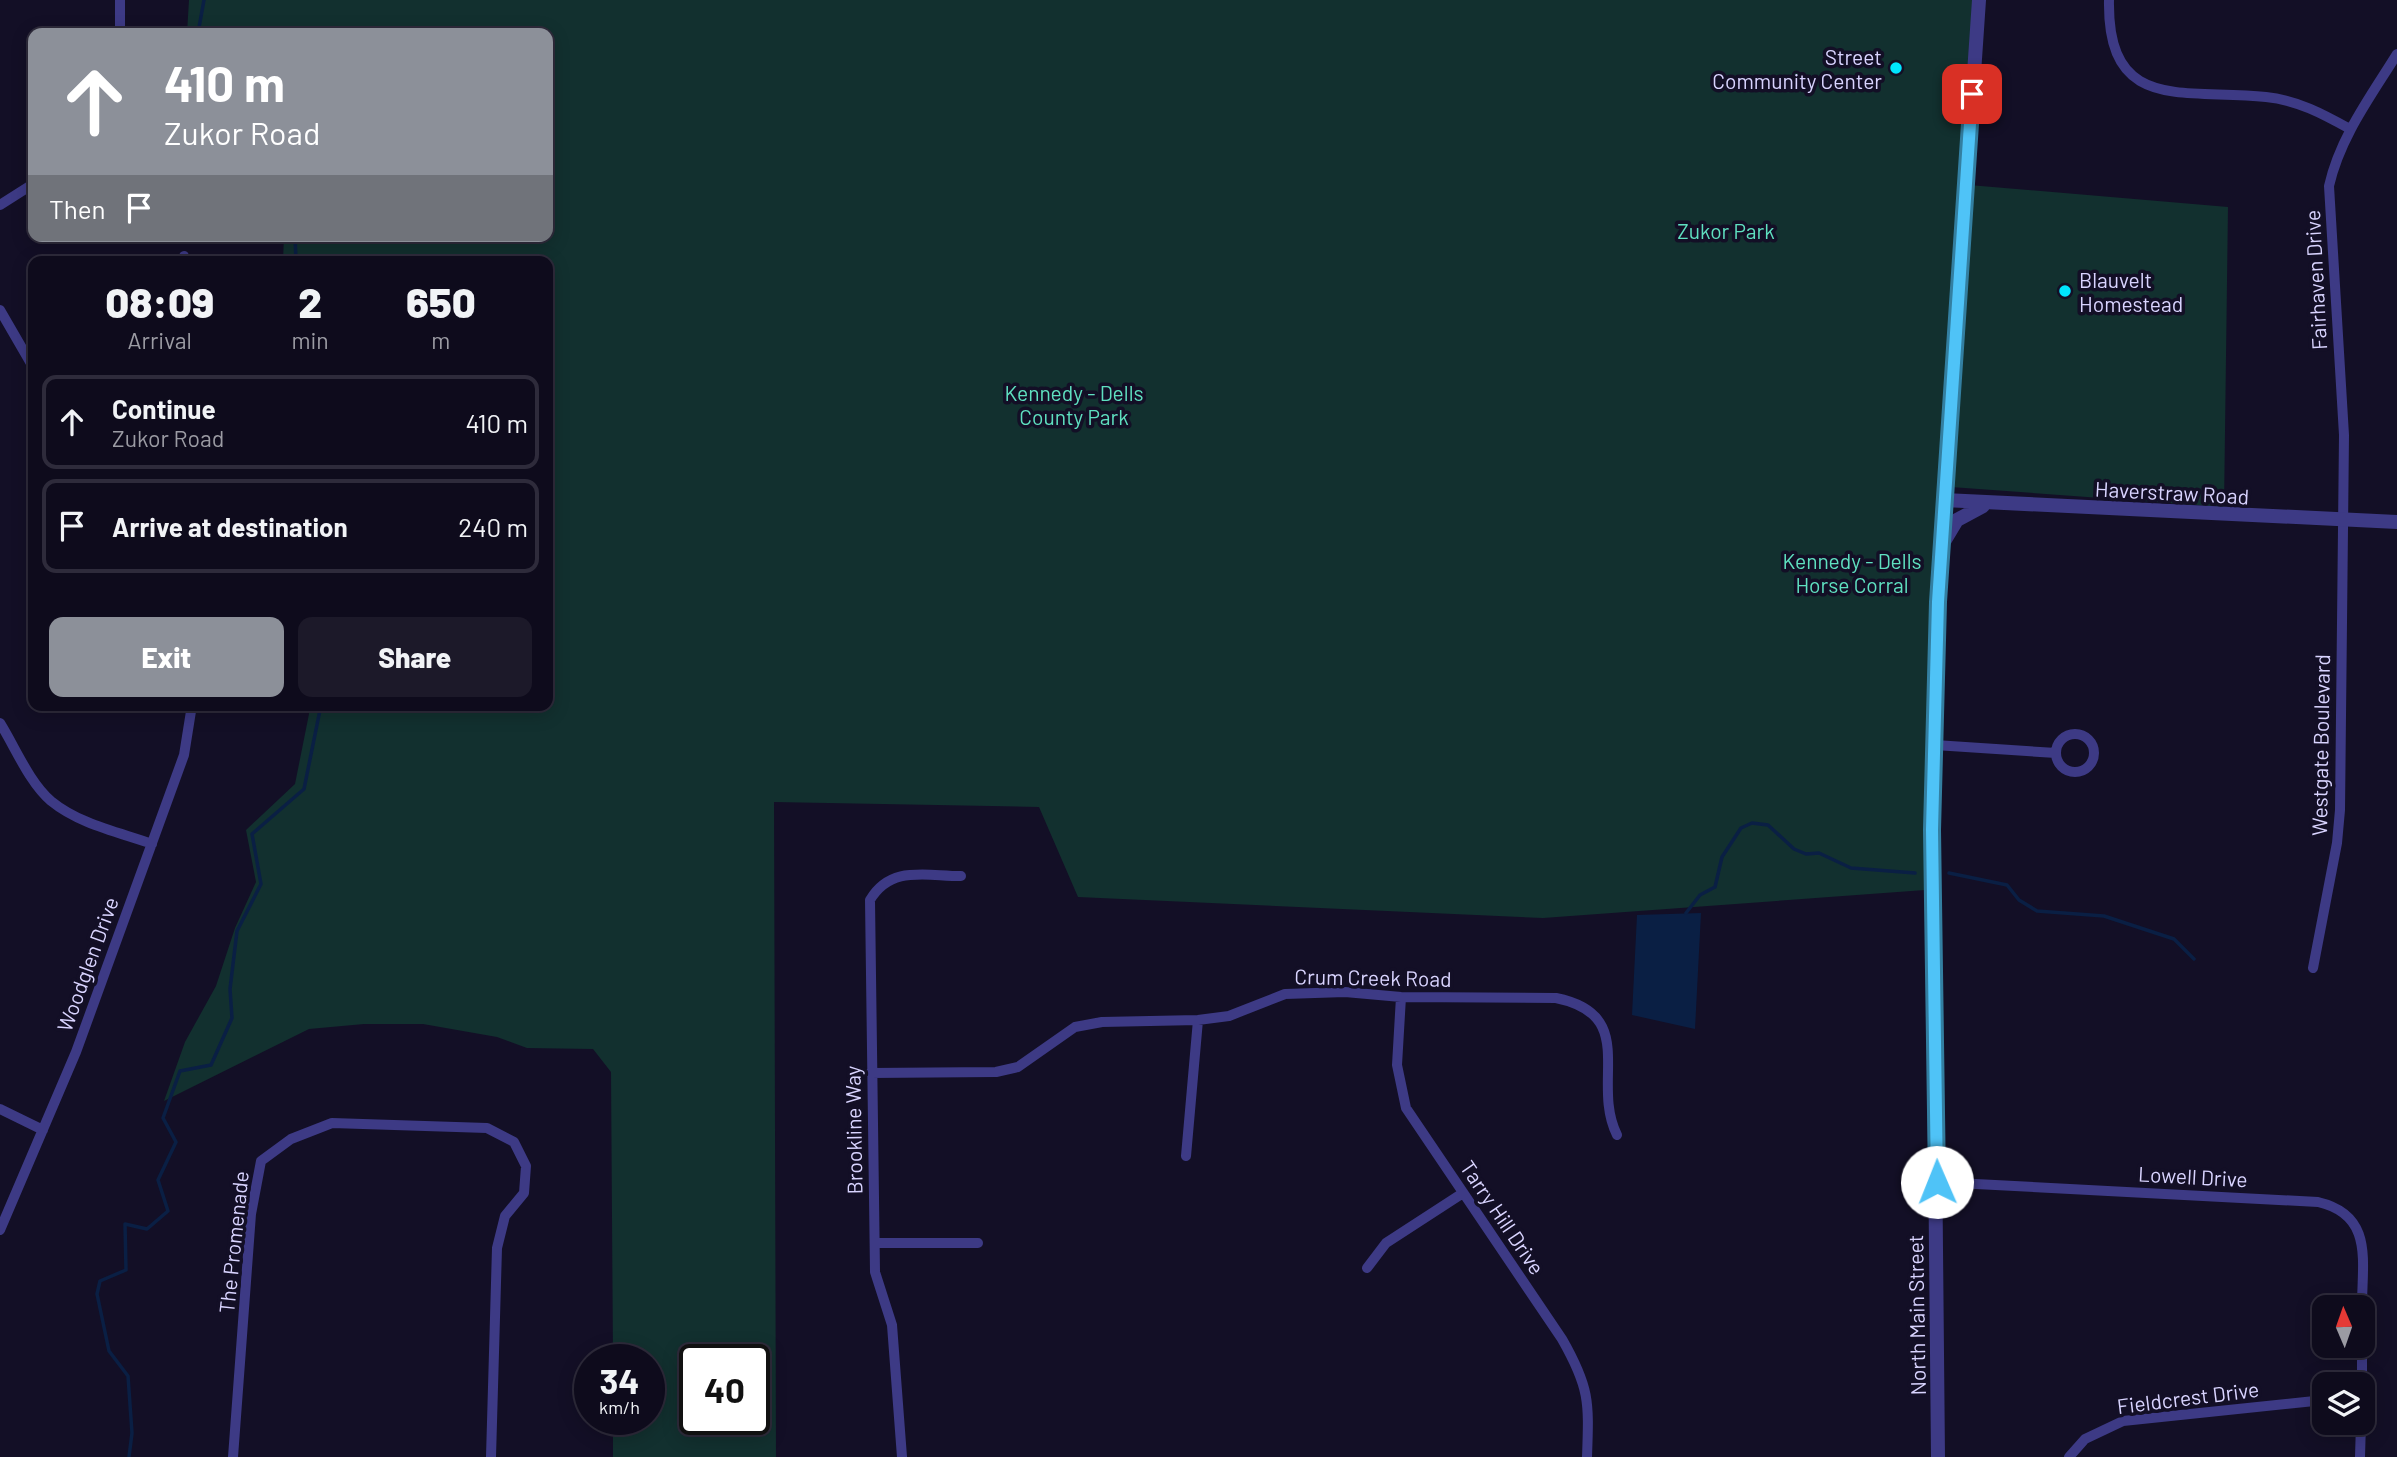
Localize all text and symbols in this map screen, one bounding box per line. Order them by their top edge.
place label: Street Community Center [1712,44,1882,93]
text: 410 m [164,53,285,112]
icon: ahead [49,56,140,147]
marker: Street Community Center [1888,60,1904,76]
pin [1942,64,2002,124]
icon: arrive [1953,75,1991,113]
text: Zukor Road [164,113,320,151]
icon: arrive [120,189,158,227]
text: Then [49,193,106,224]
street label: Fairhaven Drive [2299,209,2331,351]
park label: Zukor Park [1677,218,1775,243]
place label: Blauvelt Homestead [2079,267,2183,316]
text: 08:09 [105,276,214,326]
text: 2 [298,276,322,326]
text: 650 [406,276,476,326]
marker: Blauvelt Homestead [2057,283,2073,299]
text: Arrival [128,326,192,354]
text: min [291,326,329,354]
text: m [431,326,450,354]
park label: Kennedy - Dells County Park [1004,380,1144,429]
text: Continue [112,393,216,424]
icon: ahead [53,403,91,441]
text: 410 m [466,407,528,438]
text: Zukor Road [112,424,224,452]
street label: Haverstraw Road [2094,475,2250,509]
icon: arrive [53,507,91,545]
text: Arrive at destination [112,511,348,542]
text: 240 m [458,511,528,542]
park label: Kennedy - Dells Horse Corral [1782,548,1922,597]
button: Exit [49,617,284,697]
button: Share [298,617,532,697]
street label: Westgate Boulevard [2306,654,2334,836]
street label: Woodglen Drive [51,893,123,1035]
street label: Crum Creek Road [1294,963,1452,991]
street label: Brookline Way [839,1065,867,1195]
position arrow [1900,1145,1974,1219]
street label: Tarry Hill Drive [1456,1155,1550,1279]
street label: Lowell Drive [2138,1161,2248,1191]
street label: The Promenade [213,1170,253,1314]
street label: North Main Street [1902,1234,1930,1396]
north arrow [2312,1295,2375,1358]
map controls [2312,1295,2375,1435]
speed limit sign: 40 [679,1344,770,1435]
text: 34 [599,1359,640,1401]
button: layers [2312,1372,2375,1435]
street label: Fieldcrest Drive [2116,1376,2260,1418]
text: km/h [599,1396,640,1418]

